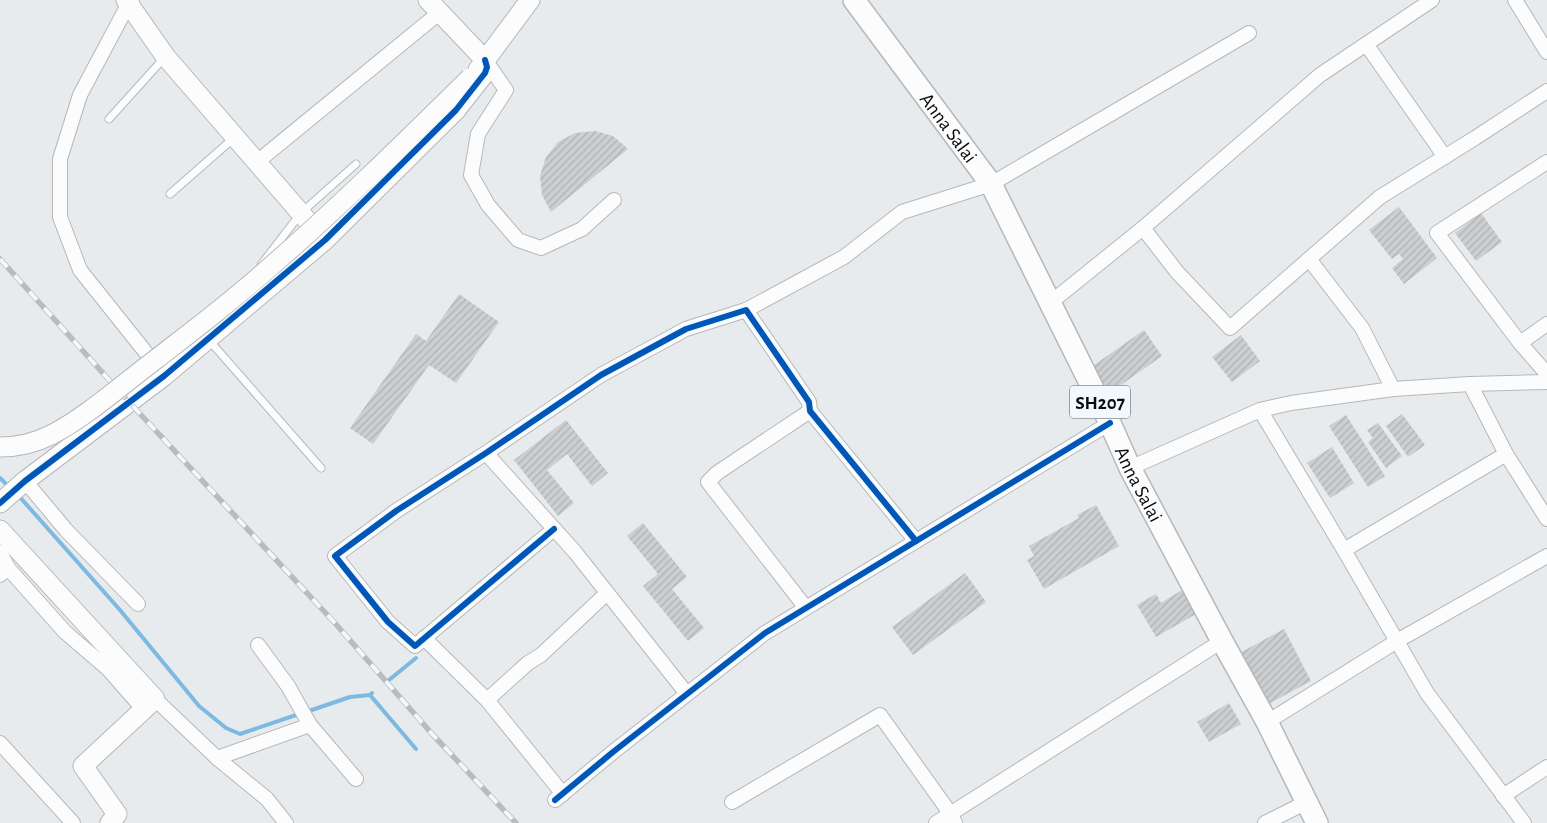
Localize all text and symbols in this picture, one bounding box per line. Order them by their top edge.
street label: Anna Salai [916,89,981,167]
road number: SH207 [1070,386,1130,418]
street label: Anna Salai [1111,444,1166,525]

